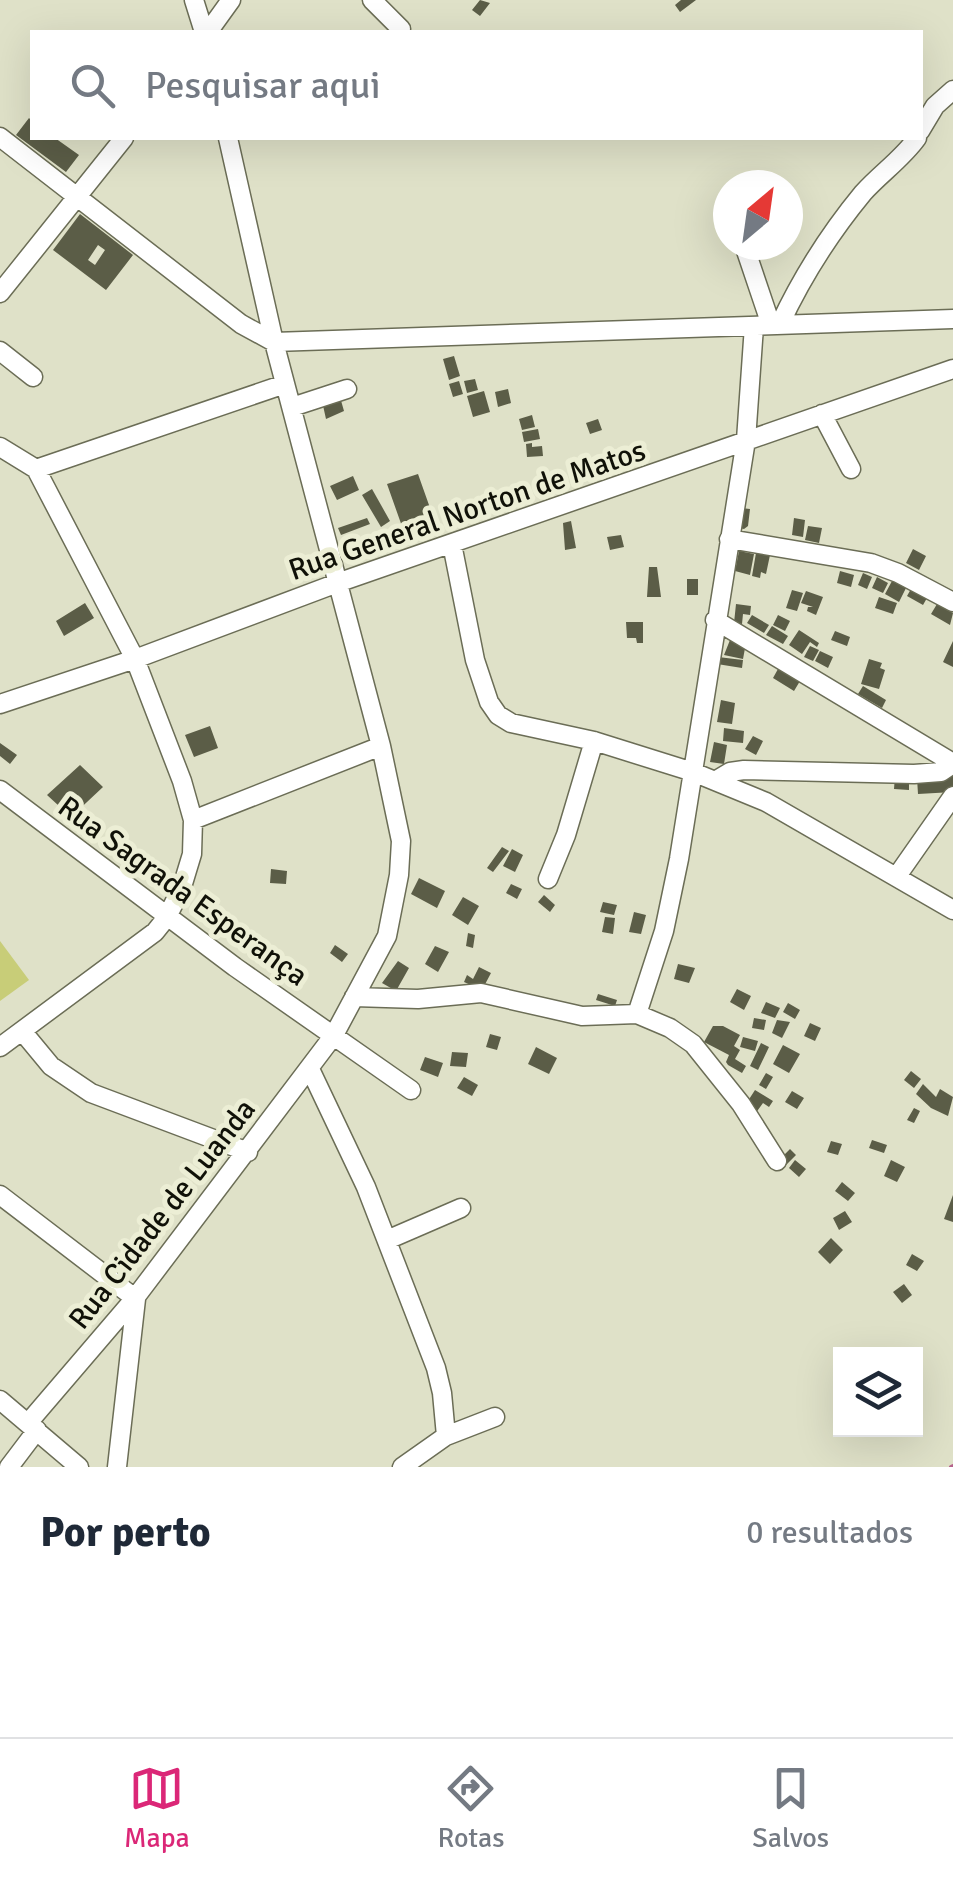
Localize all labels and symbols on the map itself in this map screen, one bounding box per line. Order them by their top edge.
north arrow [713,170,803,260]
street label: Rua General Norton de Matos [284,432,650,589]
street label: Rua Sagrada Esperança [51,788,315,994]
street label: Rua Cidade de Luanda [61,1092,264,1337]

